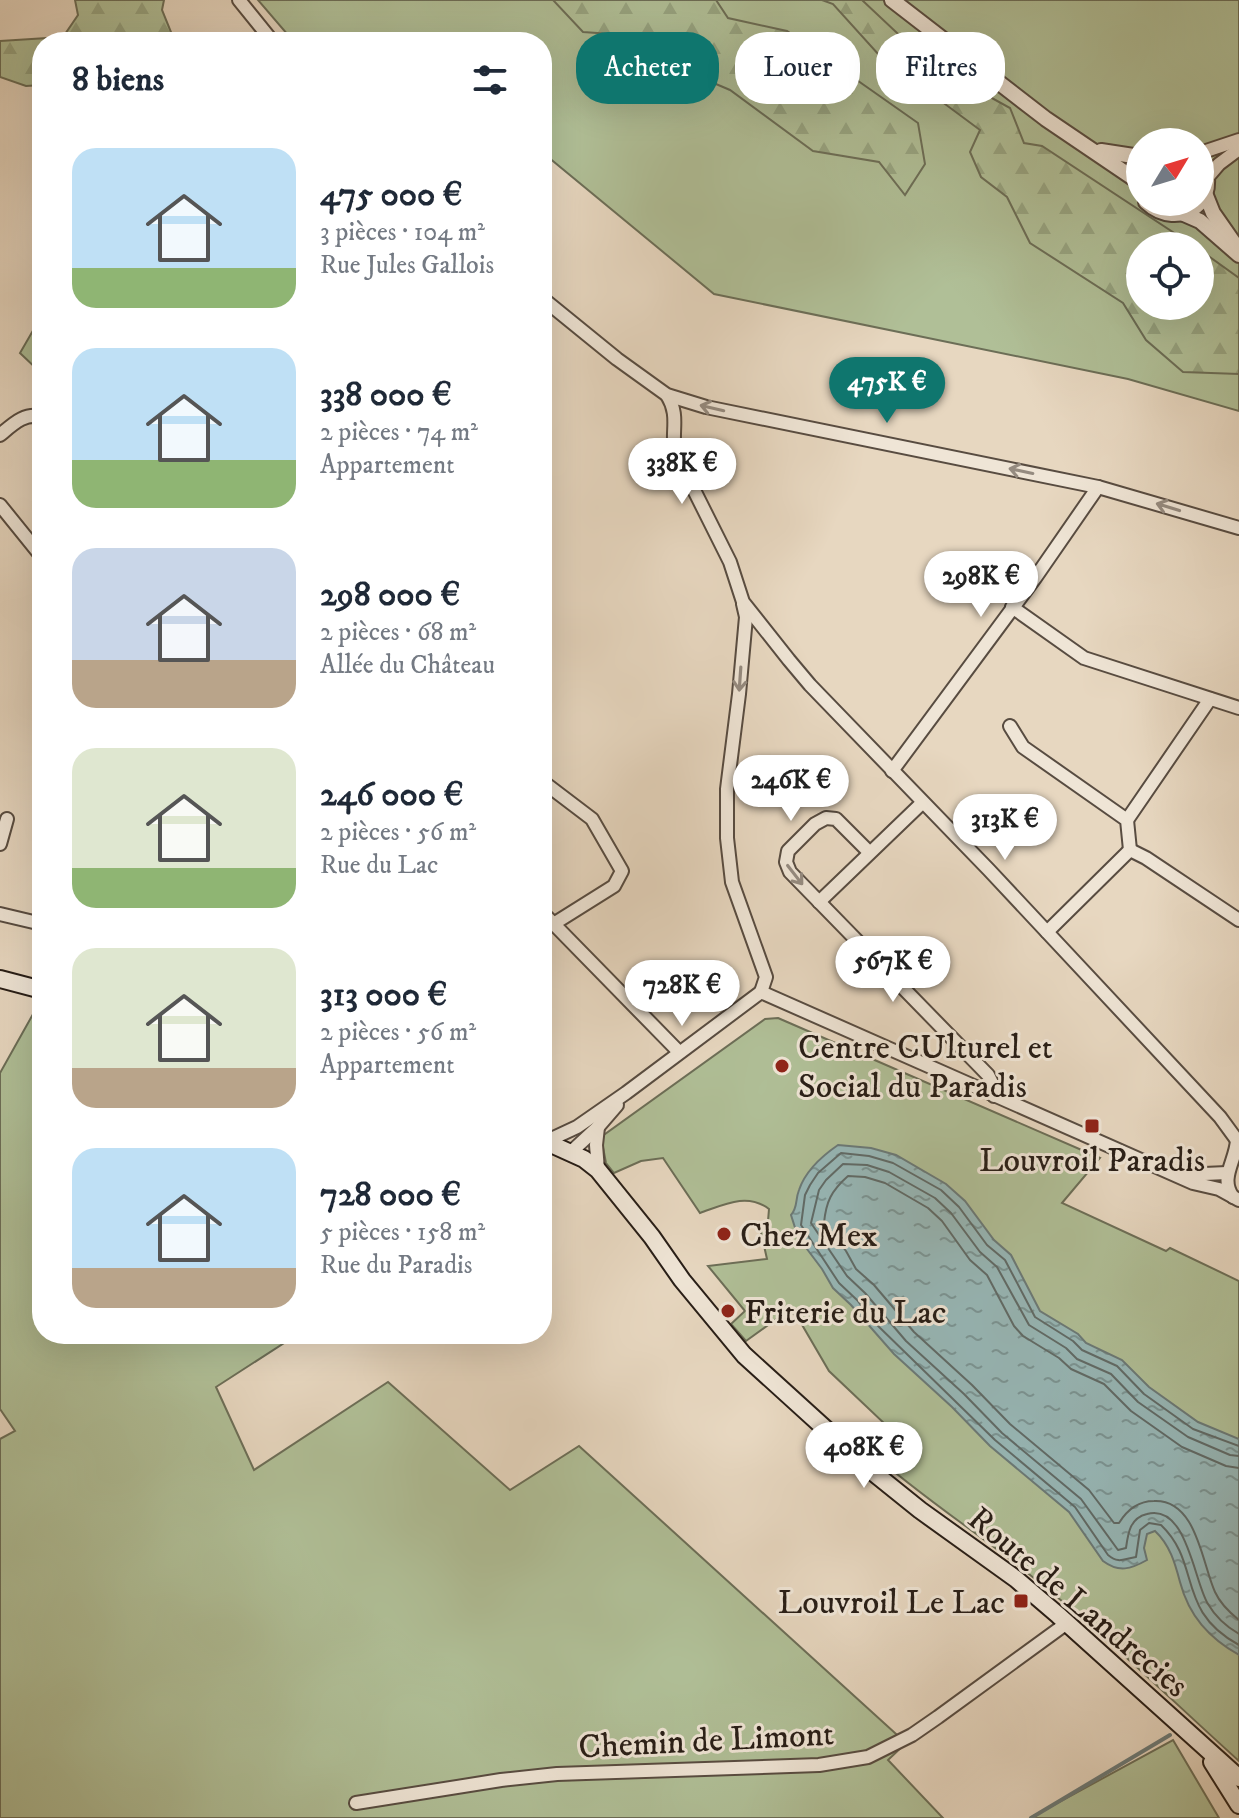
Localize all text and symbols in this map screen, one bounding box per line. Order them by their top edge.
chip: Acheter [576,32,719,104]
chip: Louer [735,32,860,104]
chip: Filtres [876,32,1005,104]
icon: filters [468,58,512,102]
text: 8 biens [72,59,164,101]
north arrow [1126,128,1214,216]
map controls [1126,128,1214,320]
text: 475 000 € [320,174,463,216]
icon: home [136,180,232,276]
text: 3 pièces · 104 m² [320,216,485,249]
button: locate [1126,232,1214,320]
text: Rue Jules Gallois [320,249,494,282]
pin: 475K € [822,357,952,425]
text: 475K € [847,366,927,399]
text: 338 000 € [320,374,452,416]
icon: home [136,380,232,476]
one-way arrow [699,399,725,414]
text: 2 pièces · 74 m² [320,416,478,449]
pin: 338K € [617,438,747,506]
text: 338K € [646,447,718,480]
text: Appartement [320,449,454,482]
one-way arrow [1009,463,1035,478]
one-way arrow [1156,499,1181,514]
pin: 298K € [916,551,1046,619]
text: 298K € [942,560,1020,593]
text: 298 000 € [320,574,460,616]
icon: home [136,580,232,676]
text: 2 pièces · 68 m² [320,616,476,649]
text: Allée du Château [320,649,495,682]
one-way arrow [732,665,747,692]
pin: 246K € [726,755,856,823]
text: 246K € [751,764,831,797]
text: 246 000 € [320,774,463,816]
icon: home [136,780,232,876]
pin: 313K € [940,794,1070,862]
text: 313K € [971,803,1039,836]
text: 2 pièces · 56 m² [320,816,476,849]
text: Rue du Lac [320,849,438,882]
one-way arrow [787,864,804,885]
pin: 567K € [828,936,958,1004]
text: 567K € [853,945,933,978]
pin: 728K € [617,960,747,1028]
text: 728K € [643,969,721,1002]
text: 313 000 € [320,974,447,1016]
icon: home [136,980,232,1076]
text: 2 pièces · 56 m² [320,1016,476,1049]
place label: Centre CUlturel et Social du Paradis [798,1027,1053,1108]
text: Appartement [320,1049,454,1082]
marker: Centre CUlturel et Social du Paradis [773,1057,791,1075]
marker: Louvroil Paradis [1083,1117,1101,1135]
place label: Louvroil Paradis [979,1140,1205,1182]
text: 728 000 € [320,1174,461,1216]
icon: home [136,1180,232,1276]
place label: Chez Mex [740,1215,878,1257]
text: 5 pièces · 158 m² [320,1216,485,1249]
marker: Chez Mex [715,1225,733,1243]
text: Rue du Paradis [320,1249,473,1282]
place label: Friterie du Lac [744,1292,946,1334]
marker: Friterie du Lac [719,1302,737,1320]
pin: 408K € [799,1422,929,1490]
text: 408K € [823,1431,905,1464]
street label: Route de Landrecies [959,1498,1197,1707]
place label: Louvroil Le Lac [778,1582,1005,1624]
marker: Louvroil Le Lac [1012,1592,1030,1610]
street label: Chemin de Limont [577,1713,835,1769]

